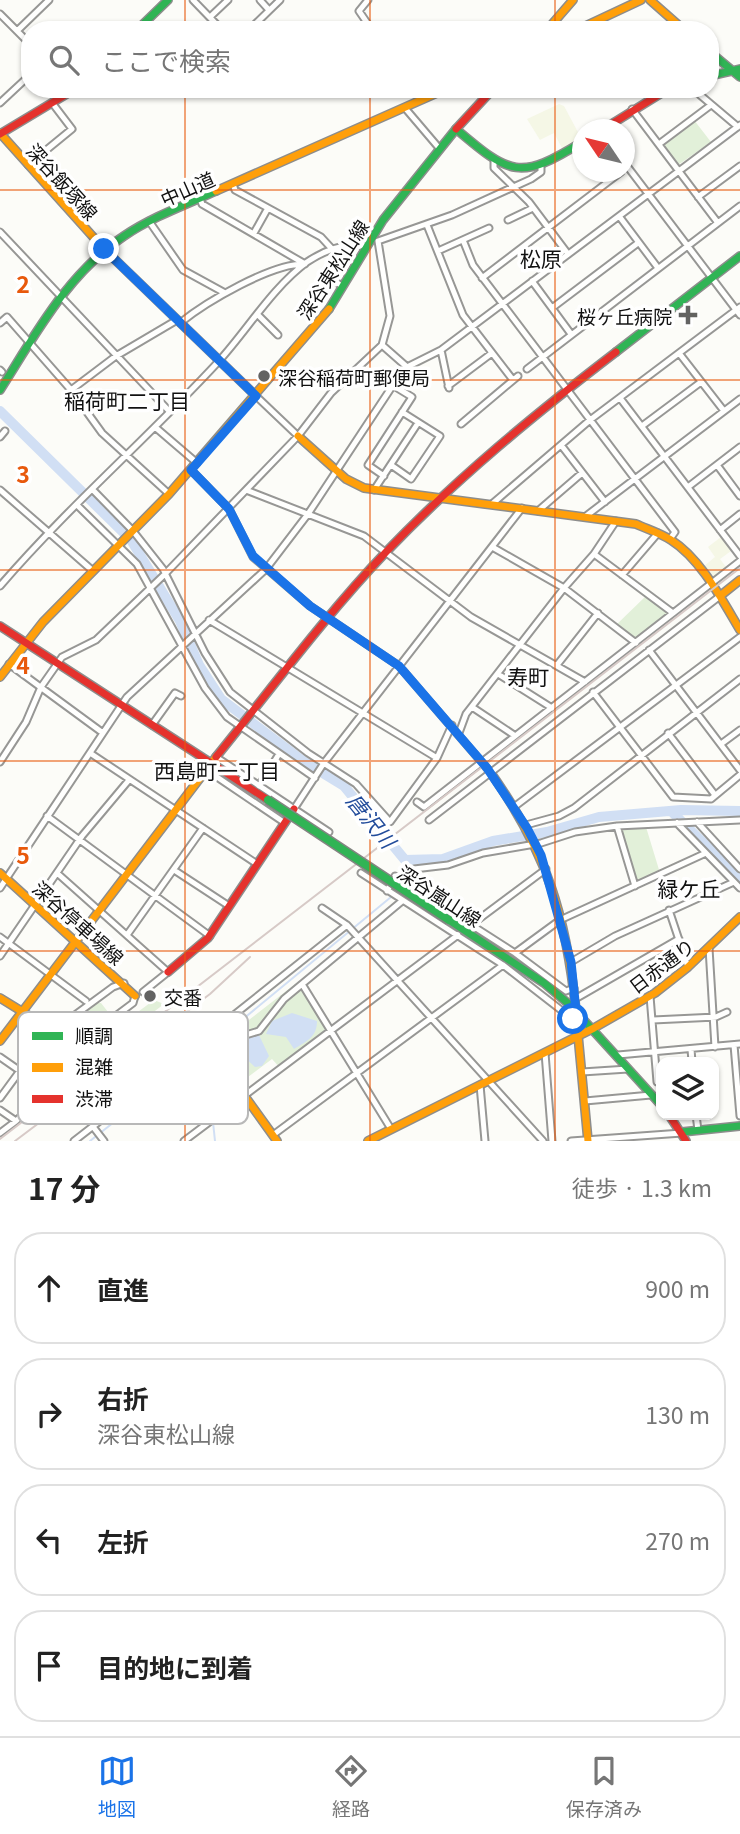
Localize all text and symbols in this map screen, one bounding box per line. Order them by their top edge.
search box [21,21,719,98]
icon: search [45,41,83,79]
text: ここで検索 [101,41,231,78]
north arrow [572,119,635,182]
street label: 深谷飯塚線 [21,137,105,225]
street label: 中山道 [155,164,219,212]
street label: 深谷東松山線 [290,214,374,324]
route end [88,233,119,264]
district label: 松原 [520,243,562,273]
text: 2 [16,266,30,300]
place label: 桜ヶ丘病院 [577,302,672,329]
marker: 桜ヶ丘病院 [678,305,698,325]
place label: 深谷稲荷町郵便局 [278,363,430,390]
marker: 深谷稲荷町郵便局 [256,368,272,384]
district label: 稲荷町二丁目 [64,385,190,415]
text: 3 [16,456,30,490]
text: 4 [16,647,30,681]
district label: 寿町 [507,661,549,691]
district label: 西島町一丁目 [154,755,280,785]
water label: 唐沢川 [341,786,405,855]
text: 5 [16,837,30,871]
street label: 深谷嵐山線 [393,858,487,932]
district label: 緑ケ丘 [658,873,721,903]
street label: 深谷停車場線 [28,874,130,970]
street label: 日赤通り [623,931,699,999]
place label: 交番 [164,983,202,1010]
marker: 交番 [142,988,158,1004]
route start [557,1003,588,1034]
legend [18,1012,248,1124]
text: 順調 [75,1021,113,1048]
text: 混雑 [75,1052,113,1079]
map controls [656,1057,719,1120]
button: layers [656,1057,719,1120]
text: 渋滞 [75,1084,113,1111]
text: 17 分 [28,1165,100,1209]
text: 徒歩 · 1.3 km [572,1170,712,1204]
icon: ahead [30,1269,68,1307]
text: 直進 [97,1270,149,1307]
text: 900 m [645,1271,710,1305]
text: 右折 [97,1379,149,1416]
icon: right [30,1395,68,1433]
text: 130 m [645,1397,710,1431]
text: 深谷東松山線 [97,1416,235,1450]
icon: left [30,1521,68,1559]
text: 左折 [97,1522,149,1559]
text: 270 m [645,1523,710,1557]
icon: arrive [30,1647,68,1685]
text: 目的地に到着 [97,1648,253,1685]
tab: 地図 [98,1752,136,1821]
tab: 経路 [332,1752,370,1821]
tab: 保存済み [566,1752,642,1821]

